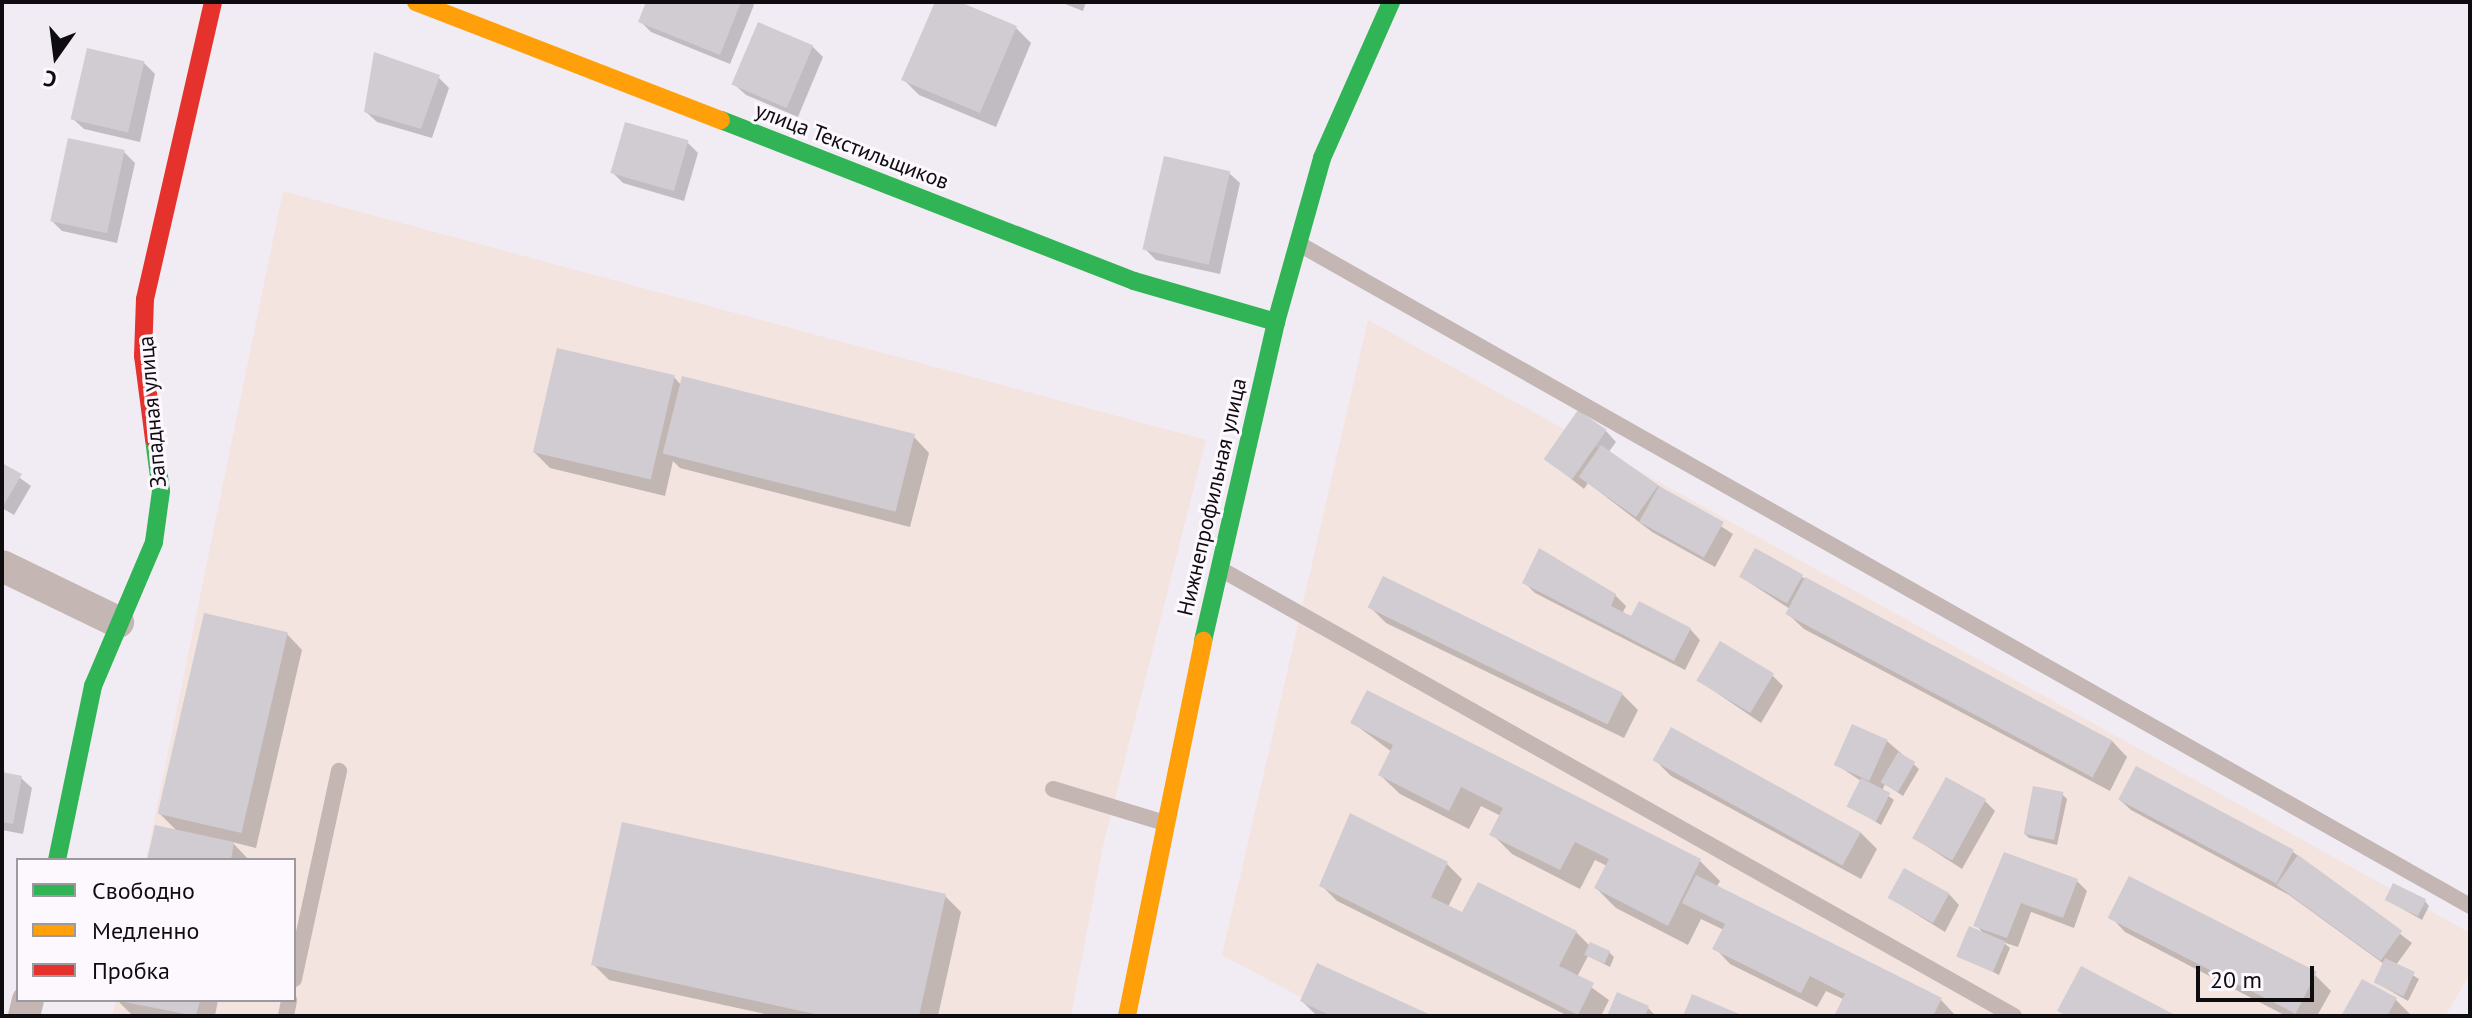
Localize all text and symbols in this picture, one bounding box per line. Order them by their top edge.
north arrow [16,16,96,96]
text: С [41,64,60,94]
street label: улица Текстильщиков [751,97,953,195]
street label: Западная улица [132,335,172,489]
street label: Нижнепрофильная улица [1172,376,1252,618]
legend [16,858,296,1002]
text: Свободно [92,875,195,906]
text: Медленно [92,915,199,946]
scale bar [2200,950,2318,1000]
text: Пробка [92,955,170,986]
text: 20 m [2210,964,2262,995]

